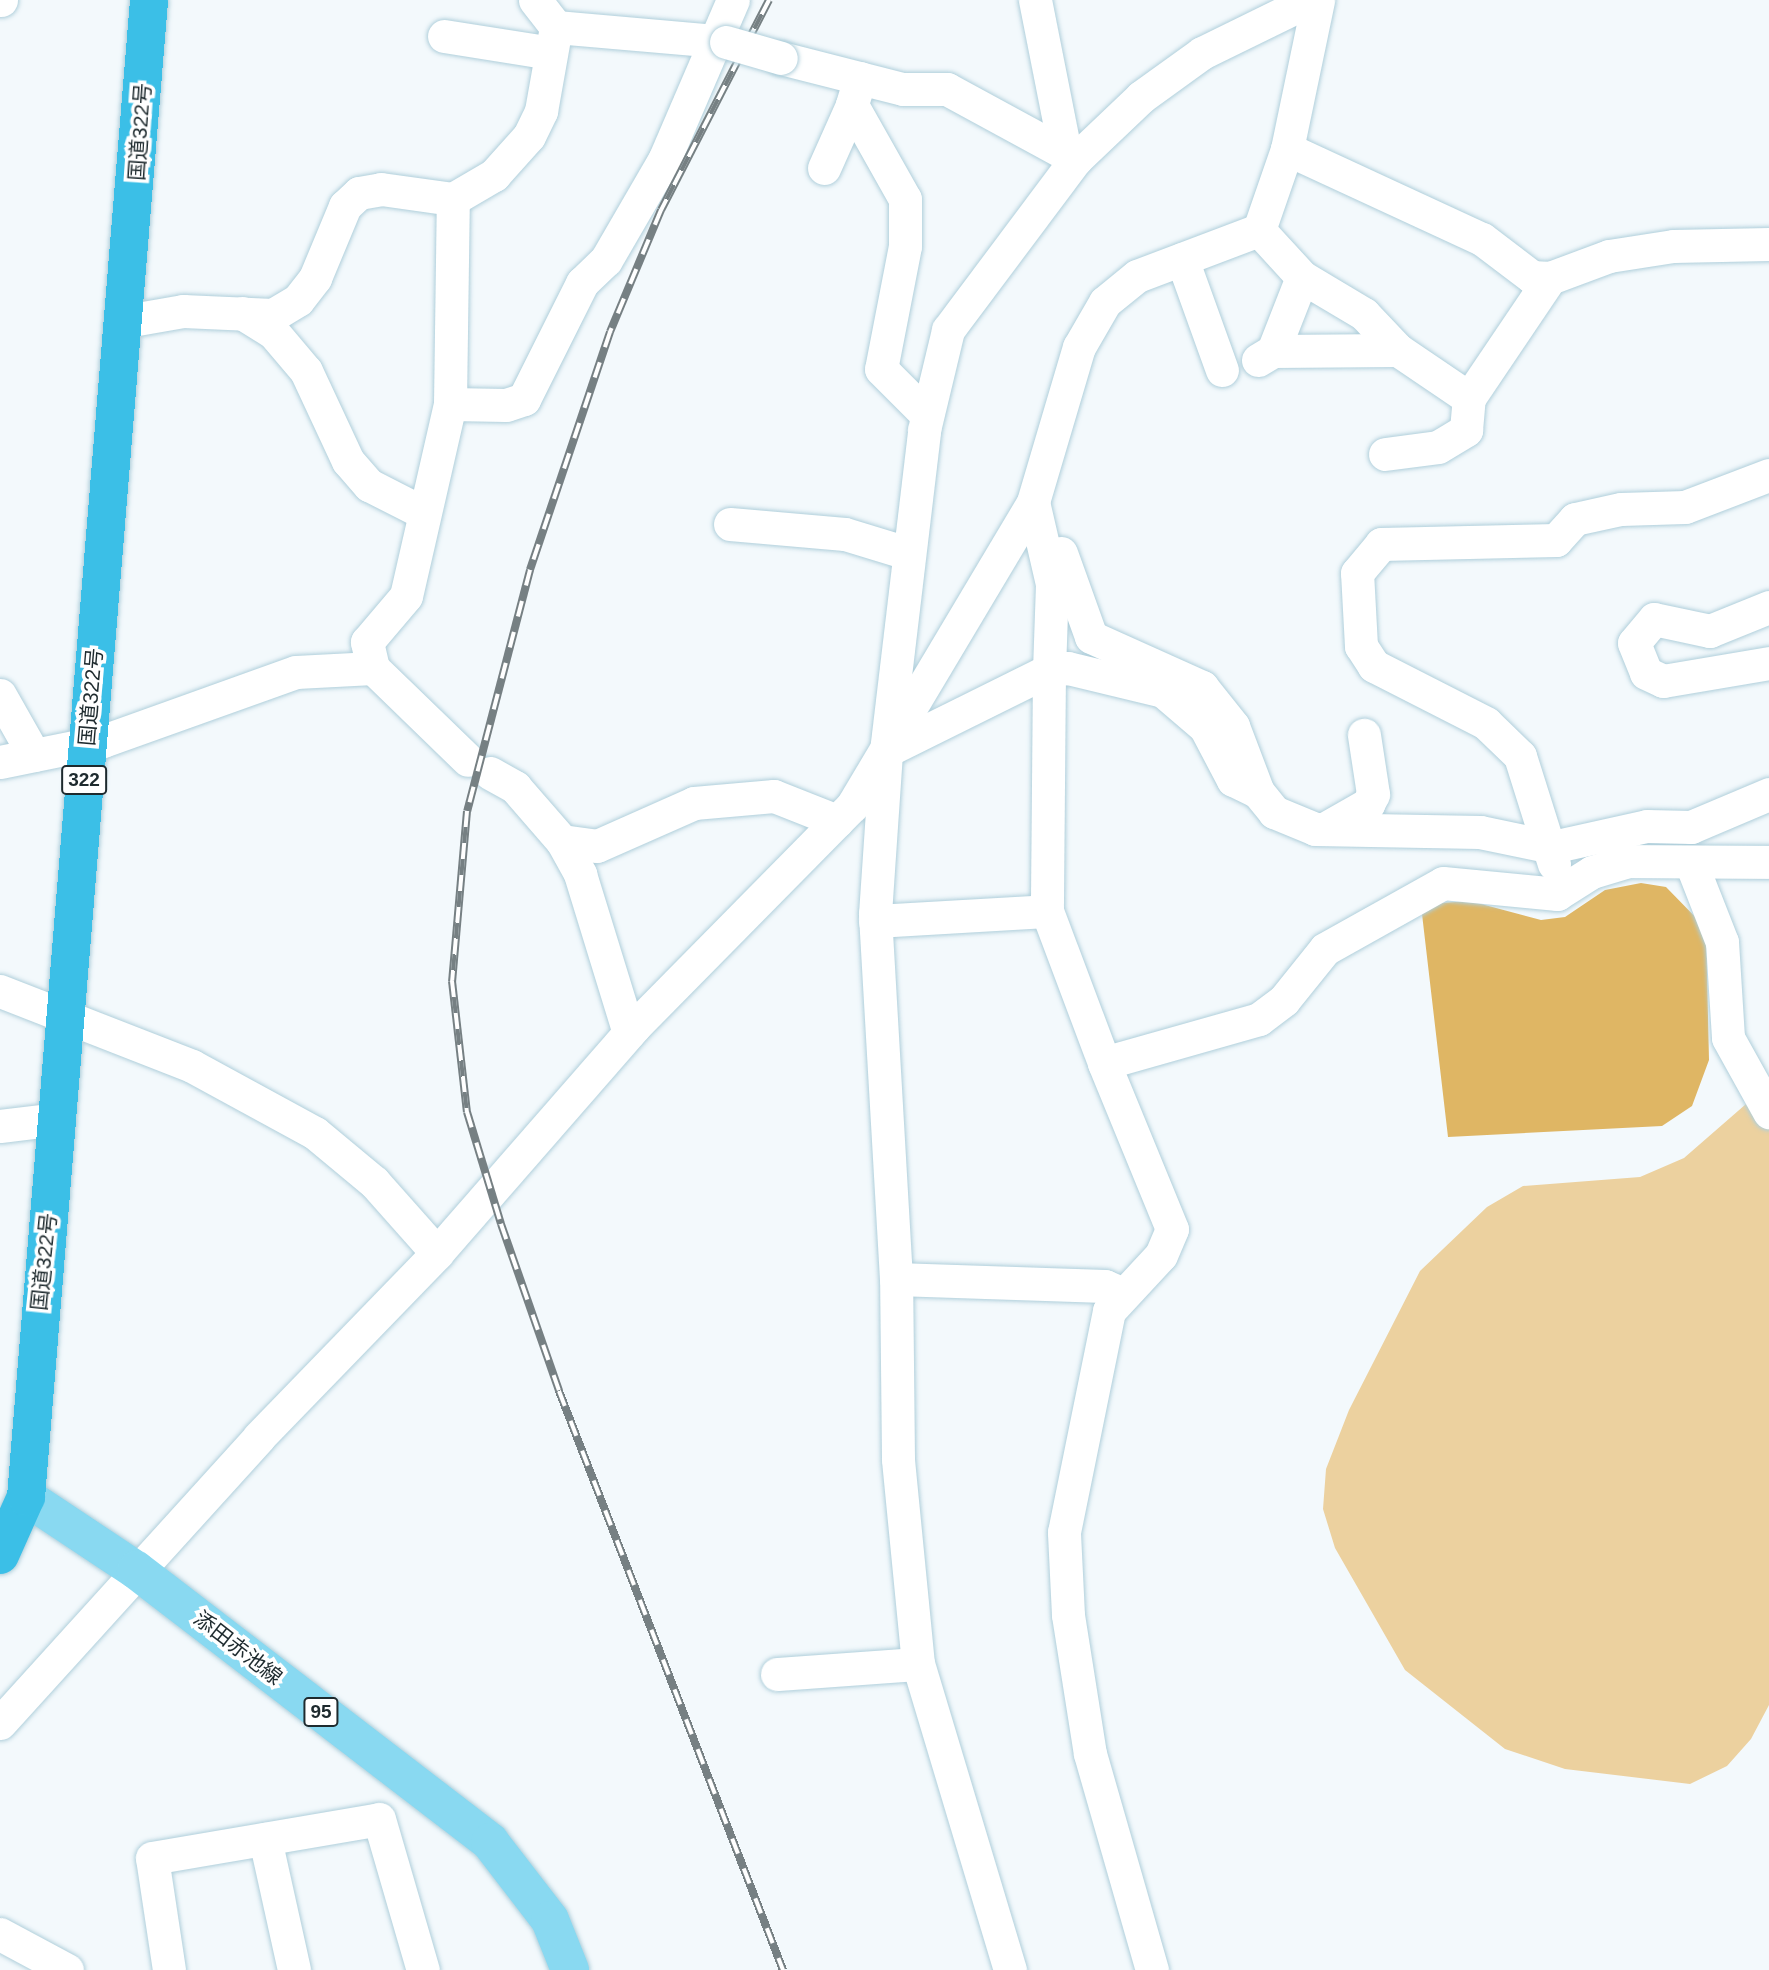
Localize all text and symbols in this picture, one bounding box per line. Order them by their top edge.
street label: 国道322号 [124,82,156,182]
street label: 国道322号 [74,647,108,747]
road number: 322 [60,764,108,796]
street label: 国道322号 [26,1212,62,1312]
street label: 添田赤池線 [189,1606,287,1690]
road number: 95 [302,1696,340,1728]

